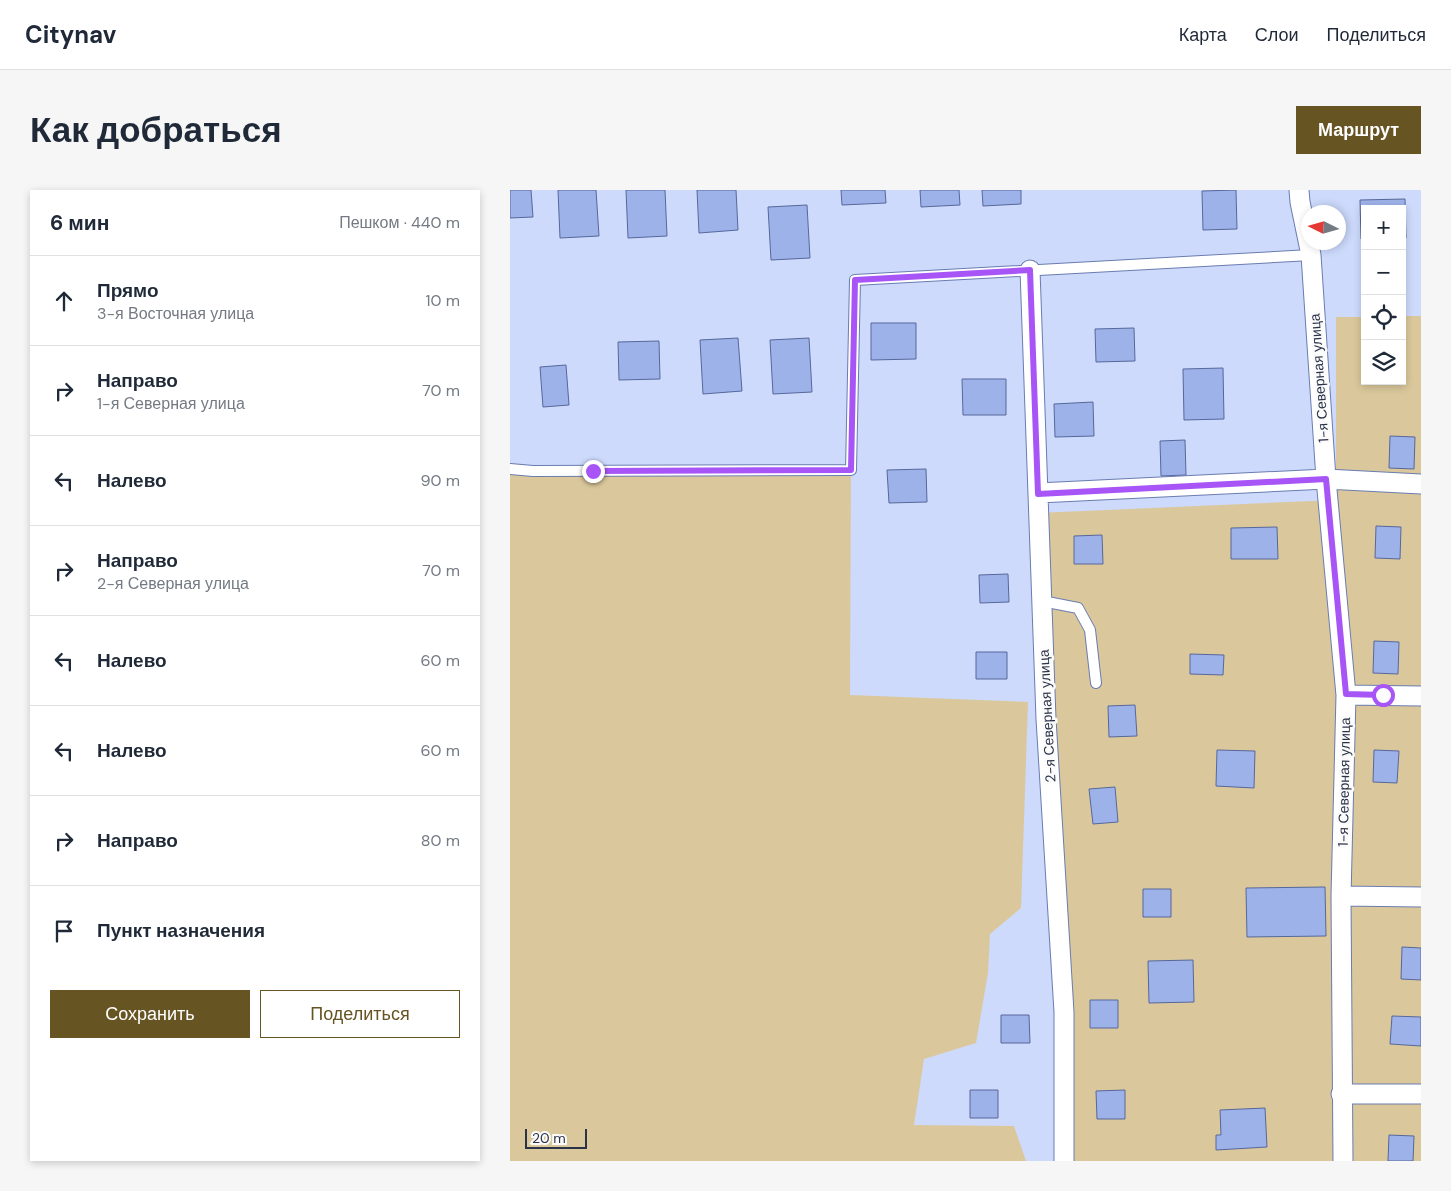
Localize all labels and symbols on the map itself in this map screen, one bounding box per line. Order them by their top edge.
north arrow [1301,205,1346,250]
street label: 1-я Северная улица [1305,313,1332,443]
route end [582,460,605,483]
street label: 2-я Северная улица [1035,649,1059,783]
route start [1372,684,1395,707]
street label: 1-я Северная улица [1334,717,1354,847]
scale bar [525,1126,588,1149]

